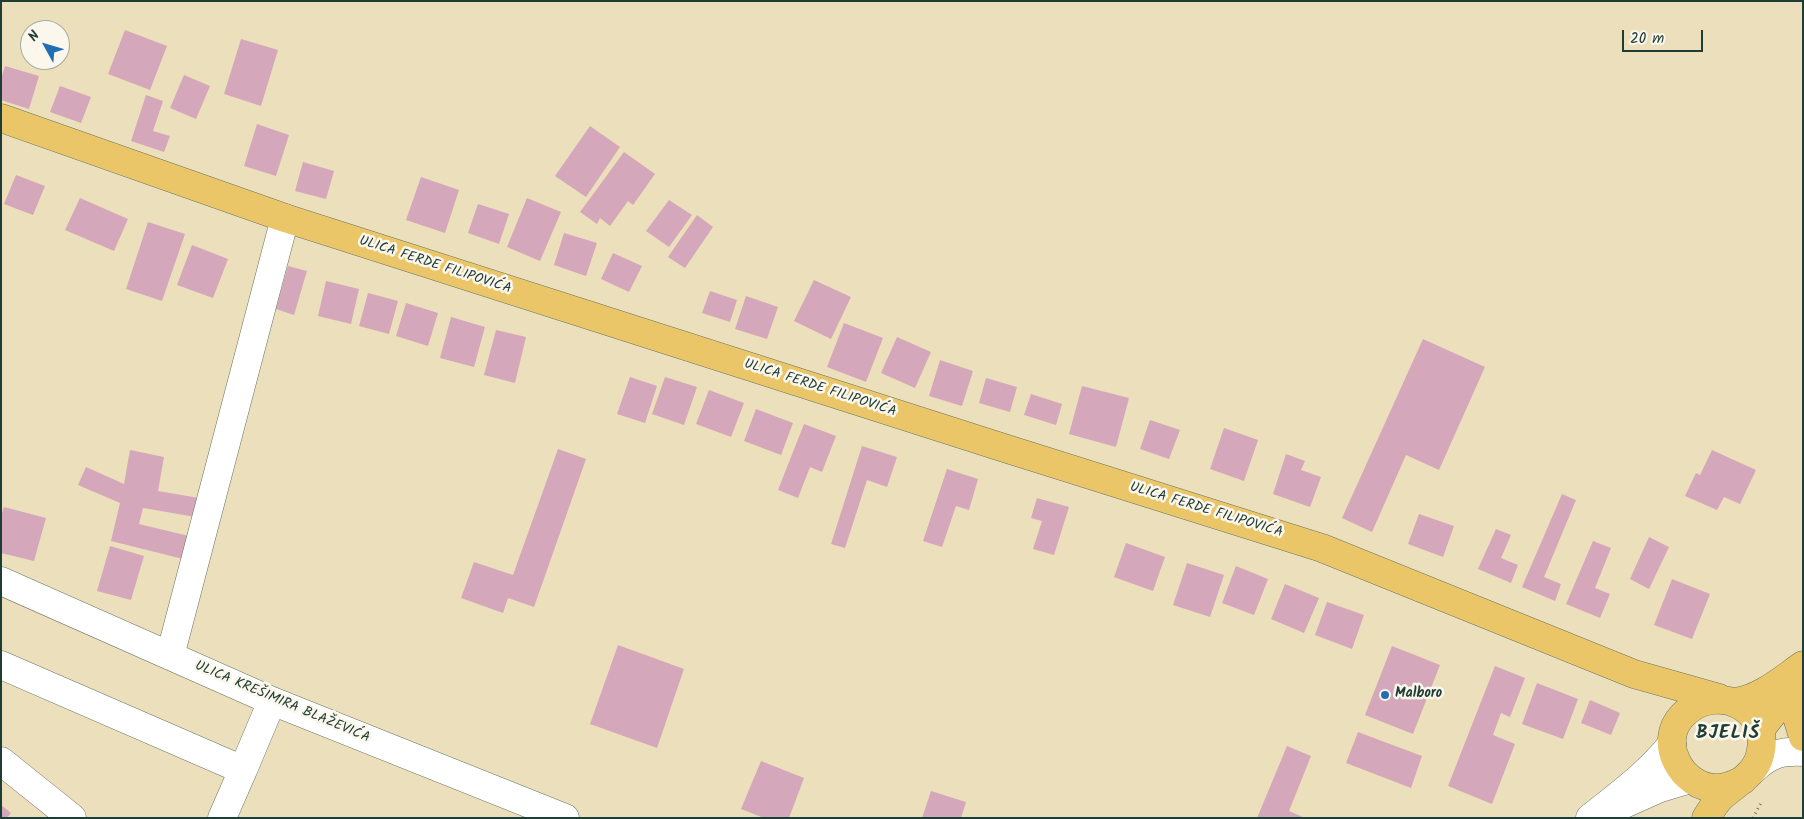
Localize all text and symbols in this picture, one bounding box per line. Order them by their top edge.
north arrow [20,20,70,70]
scale bar [1624,20,1705,52]
text: N [23,26,45,47]
text: 20 m [1630,27,1664,51]
street label: ULICA FERDE FILIPOVIĆA [357,233,513,299]
street label: ULICA FERDE FILIPOVIĆA [742,356,898,422]
street label: ULICA FERDE FILIPOVIĆA [1127,480,1285,542]
street label: ULICA KREŠIMIRA BLAŽEVIĆA [192,658,372,748]
place label: Malboro [1395,687,1442,703]
marker: Malboro [1379,689,1391,701]
district label: BJELIŠ [1695,724,1761,746]

